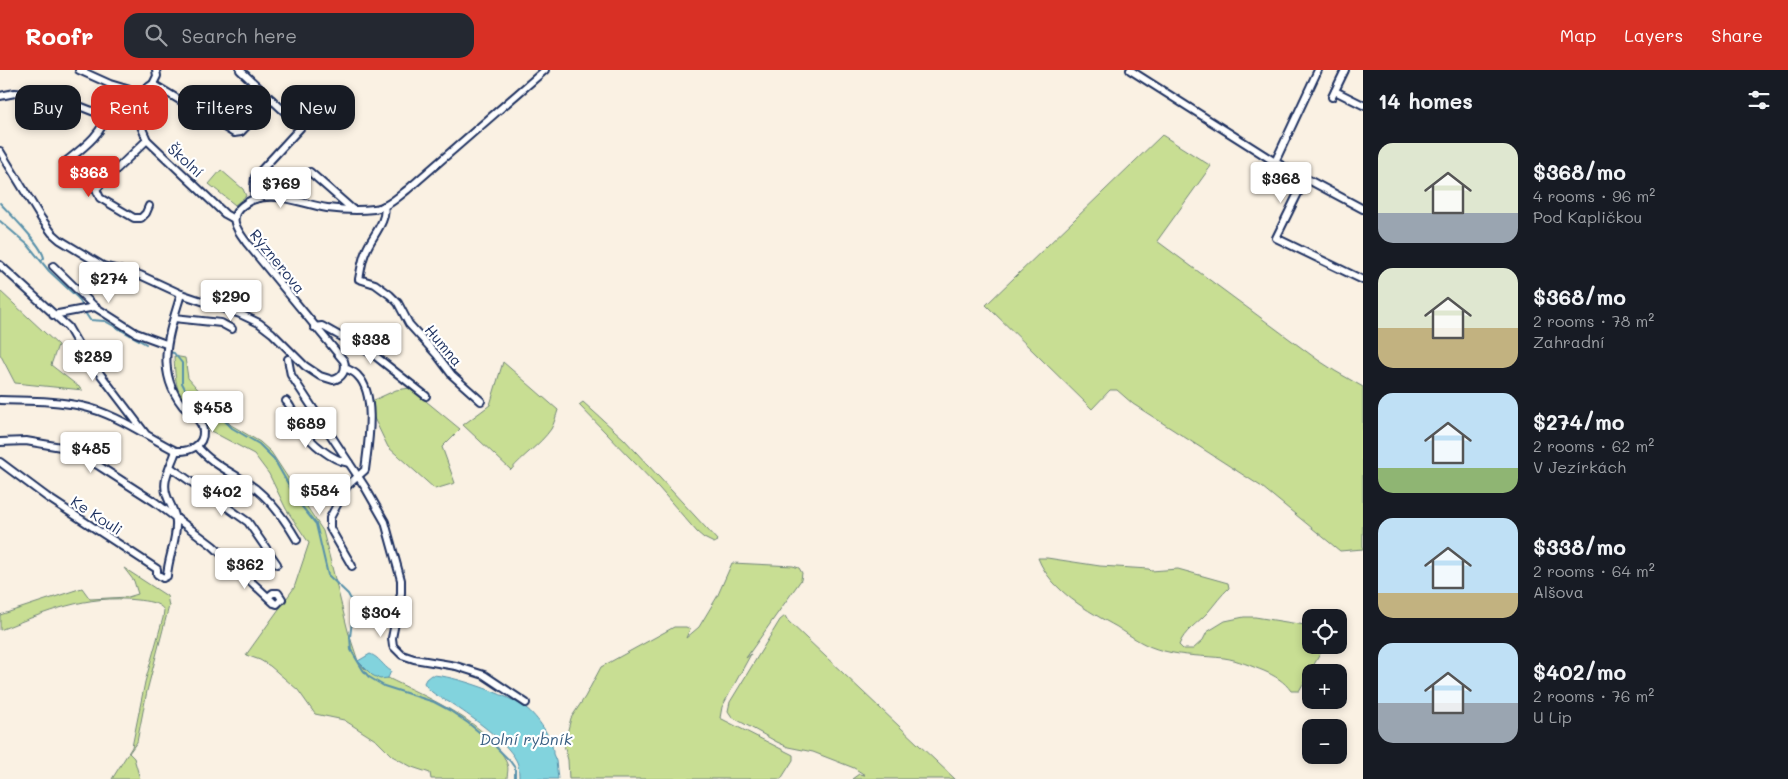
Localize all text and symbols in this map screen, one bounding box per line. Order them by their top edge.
search box [124,13,474,58]
text: Roofr [25,20,94,51]
icon: search [142,21,170,49]
text: Search here [182,23,297,48]
text: Map [1560,23,1596,47]
text: Layers [1624,23,1683,47]
text: Share [1711,23,1763,47]
chip: Buy [15,85,81,130]
chip: Rent [91,85,168,130]
chip: Filters [178,85,271,130]
chip: New [281,85,355,130]
icon: filters [1745,86,1773,114]
text: 14 homes [1378,87,1473,114]
street label: Školní [164,138,208,182]
pin: $368 [59,156,119,198]
text: $368/mo [1533,158,1626,185]
text: $368 [69,161,109,182]
pin: $368 [1251,162,1311,204]
icon: home [1418,163,1478,223]
pin: $769 [251,166,311,209]
text: $368 [1261,167,1301,188]
text: $769 [262,172,300,193]
text: 4 rooms · 96 m² [1533,185,1655,206]
text: Pod Kapličkou [1533,206,1642,227]
street label: Rýznerova [246,225,310,297]
pin: $274 [79,262,139,304]
text: $274 [90,267,128,288]
pin: $290 [201,280,261,322]
text: $368/mo [1533,283,1626,310]
text: $290 [212,285,250,306]
icon: home [1418,288,1478,348]
text: 2 rooms · 78 m² [1533,310,1654,331]
street label: Humna [421,320,467,370]
pin: $338 [341,322,401,365]
text: $338 [351,328,391,349]
text: Zahradní [1533,331,1605,352]
pin: $289 [63,340,123,382]
text: $289 [74,345,112,366]
pin: $458 [183,390,243,433]
text: $458 [193,396,233,417]
pin: $689 [276,406,336,449]
text: $274/mo [1533,408,1624,435]
text: $689 [286,412,326,433]
icon: home [1418,413,1478,473]
pin: $485 [61,432,121,474]
text: 2 rooms · 62 m² [1533,435,1654,456]
text: $485 [71,437,111,458]
text: V Jezírkách [1533,456,1626,477]
pin: $402 [192,474,252,517]
pin: $584 [290,474,350,516]
text: $584 [300,479,340,500]
text: $402 [202,480,242,501]
street label: Ke Kouli [67,491,127,539]
text: $338/mo [1533,533,1626,560]
icon: home [1418,538,1478,598]
pin: $362 [215,548,275,590]
text: $362 [226,553,264,574]
text: 2 rooms · 64 m² [1533,560,1655,581]
text: Alšova [1533,581,1584,602]
pin: $304 [351,596,411,638]
text: $304 [361,601,401,622]
map controls [1302,609,1347,764]
button: locate [1302,609,1347,654]
text: $402/mo [1533,658,1626,685]
icon: home [1418,663,1478,723]
button: + [1302,664,1347,709]
text: 2 rooms · 76 m² [1533,685,1654,706]
text: U Lip [1533,706,1572,727]
button: − [1302,719,1347,764]
water label: Dolní rybník [480,728,573,749]

